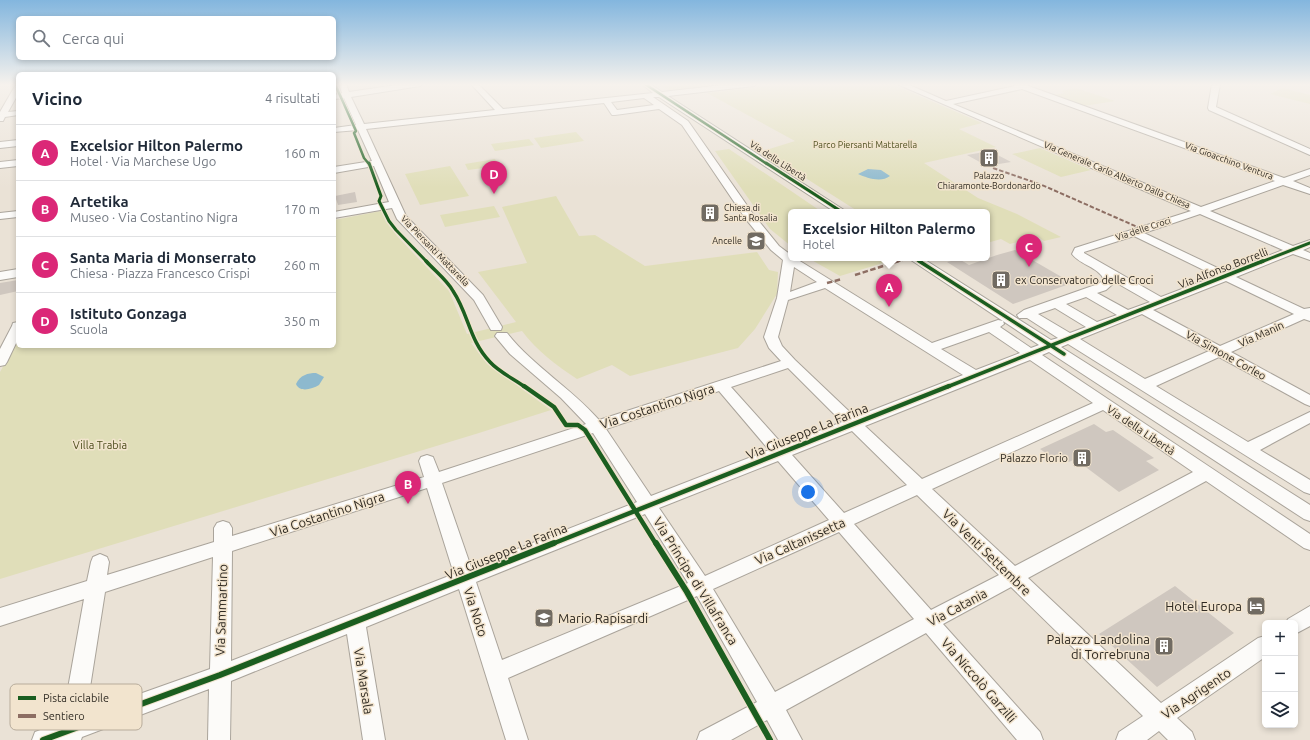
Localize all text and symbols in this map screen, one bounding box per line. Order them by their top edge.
search box [16,16,336,60]
icon: search [30,27,52,49]
text: Cerca qui [62,30,124,47]
text: Vicino [32,89,82,108]
text: 4 risultati [265,91,320,105]
text: Excelsior Hilton Palermo [70,137,243,154]
street label: Via della Libertà [748,139,808,183]
park label: Parco Piersanti Mattarella [813,140,917,150]
street label: Via Generale Carlo Alberto Dalla Chiesa [1042,140,1192,210]
street label: Via Gioacchino Ventura [1183,140,1275,182]
text: A [40,146,50,160]
text: 160 m [284,146,320,160]
building icon: Palazzo Chiaramonte-Bordonardo [978,147,1000,169]
text: Hotel · Via Marchese Ugo [70,154,216,168]
pin: D [481,161,507,194]
place label: Palazzo Chiaramonte-Bordonardo [937,171,1041,191]
text: Artetika [70,193,129,210]
text: B [41,202,49,216]
text: 170 m [284,202,320,216]
building icon: Chiesa di Santa Rosalia [699,202,721,224]
place label: Chiesa di Santa Rosalia [724,203,777,223]
popup [788,209,990,261]
text: Museo · Via Costantino Nigra [70,210,238,224]
street label: Via Piersanti Mattarella [399,214,471,288]
street label: Via delle Croci [1114,215,1172,243]
text: Excelsior Hilton Palermo [802,220,976,237]
school or university icon: Ancelle [745,230,767,252]
pin: C [1016,234,1042,267]
place label: Ancelle [712,236,742,246]
text: Hotel [802,237,835,251]
street label: Via Alfonso Borrelli [1176,245,1270,291]
text: Santa Maria di Monserrato [70,249,256,266]
text: C [41,258,49,272]
text: 260 m [284,258,320,272]
text: Chiesa · Piazza Francesco Crispi [70,266,250,280]
building icon: ex Conservatorio delle Croci [990,269,1012,291]
pin: A [876,274,902,307]
place label: ex Conservatorio delle Croci [1015,274,1153,286]
text: Istituto Gonzaga [70,305,187,322]
text: D [40,314,50,328]
text: 350 m [284,314,320,328]
street label: Via Manin [1236,319,1286,349]
text: Scuola [70,322,108,336]
street label: Via Simone Corleo [1184,328,1268,382]
street label: Via Costantino Nigra [598,381,716,431]
street label: Via Giuseppe La Farina [744,400,870,462]
street label: Via della Libertà [1105,403,1177,457]
park label: Villa Trabia [73,439,127,451]
building icon: Palazzo Florio [1071,447,1093,469]
place label: Palazzo Florio [1000,452,1068,464]
pin: B [395,471,421,504]
your location [798,482,818,502]
street label: Via Costantino Nigra [268,489,386,539]
street label: Via Venti Settembre [940,506,1034,598]
street label: Via Principe di Villafranca [651,515,741,647]
street label: Via Caltanissetta [753,515,847,567]
street label: Via Giuseppe La Farina [443,520,569,582]
street label: Via Sammartino [212,564,230,656]
street label: Via Noto [461,586,491,638]
street label: Via Catania [925,586,989,628]
hotel icon: Hotel Europa [1245,595,1267,617]
place label: Hotel Europa [1165,599,1242,613]
school or university icon: Mario Rapisardi [533,607,555,629]
place label: Mario Rapisardi [558,611,648,625]
map controls [1262,620,1298,728]
button: + [1262,620,1298,656]
place label: Palazzo Landolina di Torrebruna [1047,632,1150,661]
street label: Via Niccolò Garzilli [939,635,1019,725]
building icon: Palazzo Landolina di Torrebruna [1153,635,1175,657]
street label: Via Marsala [352,647,376,715]
button: − [1262,656,1298,692]
street label: Via Agrigento [1159,665,1233,721]
legend [10,684,142,730]
text: Pista ciclabile [43,692,109,704]
button: layers [1262,692,1298,728]
text: Sentiero [43,710,85,722]

